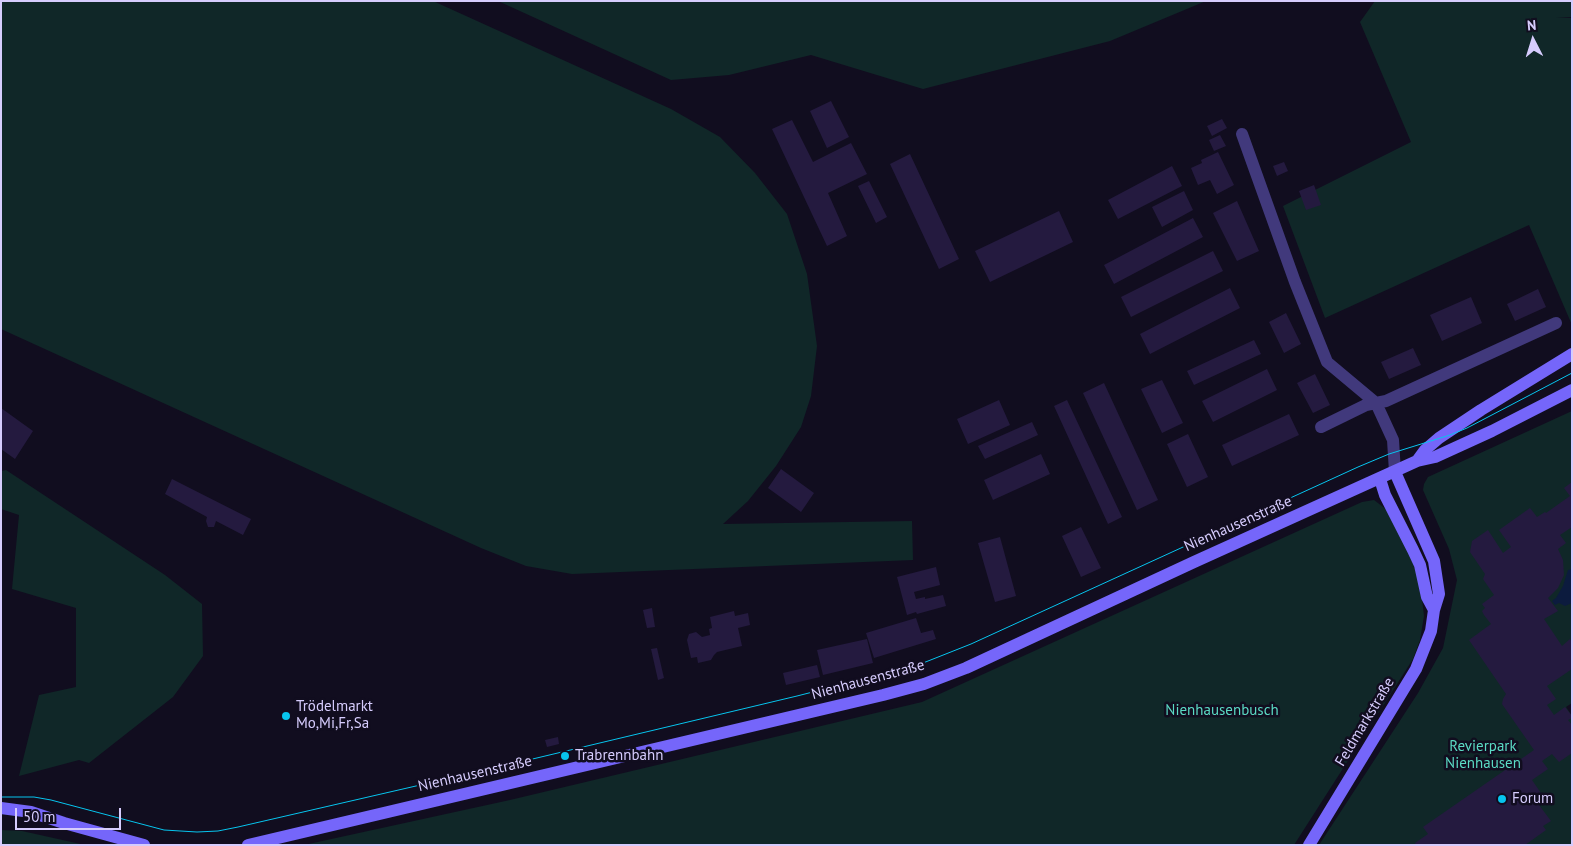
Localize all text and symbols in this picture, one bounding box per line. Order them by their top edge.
north arrow [1508,15,1558,65]
text: N [1526,16,1537,34]
street label: Nienhausenstraße [1181,492,1295,556]
street label: Nienhausenstraße [810,656,926,704]
street label: Feldmarkstraße [1331,674,1399,770]
place label: Trödelmarkt Mo,Mi,Fr,Sa [296,698,373,733]
park label: Nienhausenbusch [1165,702,1279,720]
marker: Trödelmarkt Mo,Mi,Fr,Sa [280,710,292,722]
park label: Revierpark Nienhausen [1445,738,1521,773]
place label: Trabrennbahn [575,747,663,765]
marker: Trabrennbahn [559,750,571,762]
street label: Nienhausenstraße [416,752,534,796]
place label: Forum [1512,790,1553,808]
marker: Forum [1496,793,1508,805]
scale bar [18,798,124,830]
text: 50 m [23,807,56,826]

